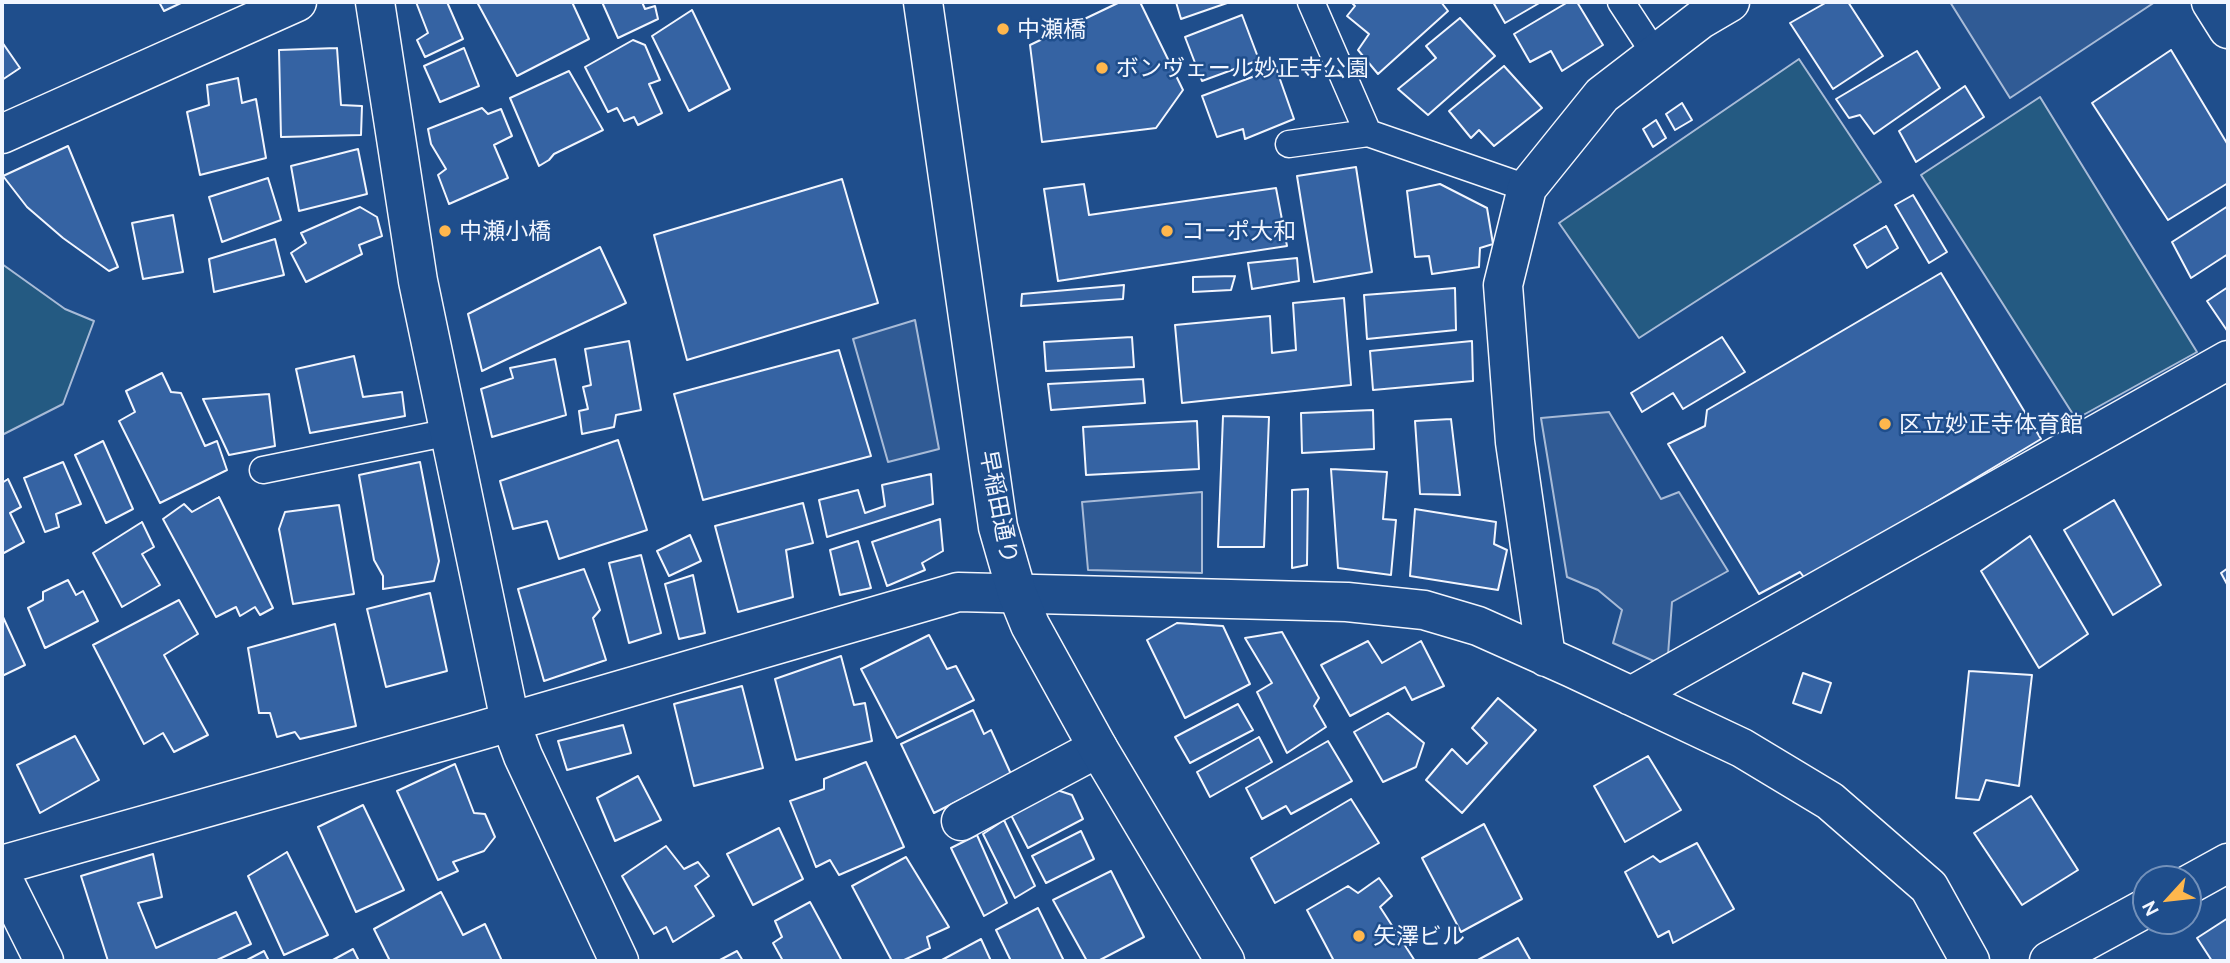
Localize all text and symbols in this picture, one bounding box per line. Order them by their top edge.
place label: 中瀬橋 [1017,15,1086,43]
marker: 中瀬橋 [995,21,1011,37]
place label: ボンヴェール妙正寺公園 [1116,54,1369,82]
marker: ボンヴェール妙正寺公園 [1094,60,1110,76]
place label: 中瀬小橋 [459,217,551,245]
place label: コーポ大和 [1181,217,1296,245]
marker: 中瀬小橋 [437,223,453,239]
marker: コーポ大和 [1159,223,1175,239]
place label: 区立妙正寺体育館 [1899,410,2083,438]
marker: 区立妙正寺体育館 [1877,416,1893,432]
street label: 早稲田通り [974,448,1024,566]
north arrow [2132,865,2202,935]
text: N [2137,897,2163,920]
place label: 矢澤ビル [1373,922,1465,950]
marker: 矢澤ビル [1351,928,1367,944]

